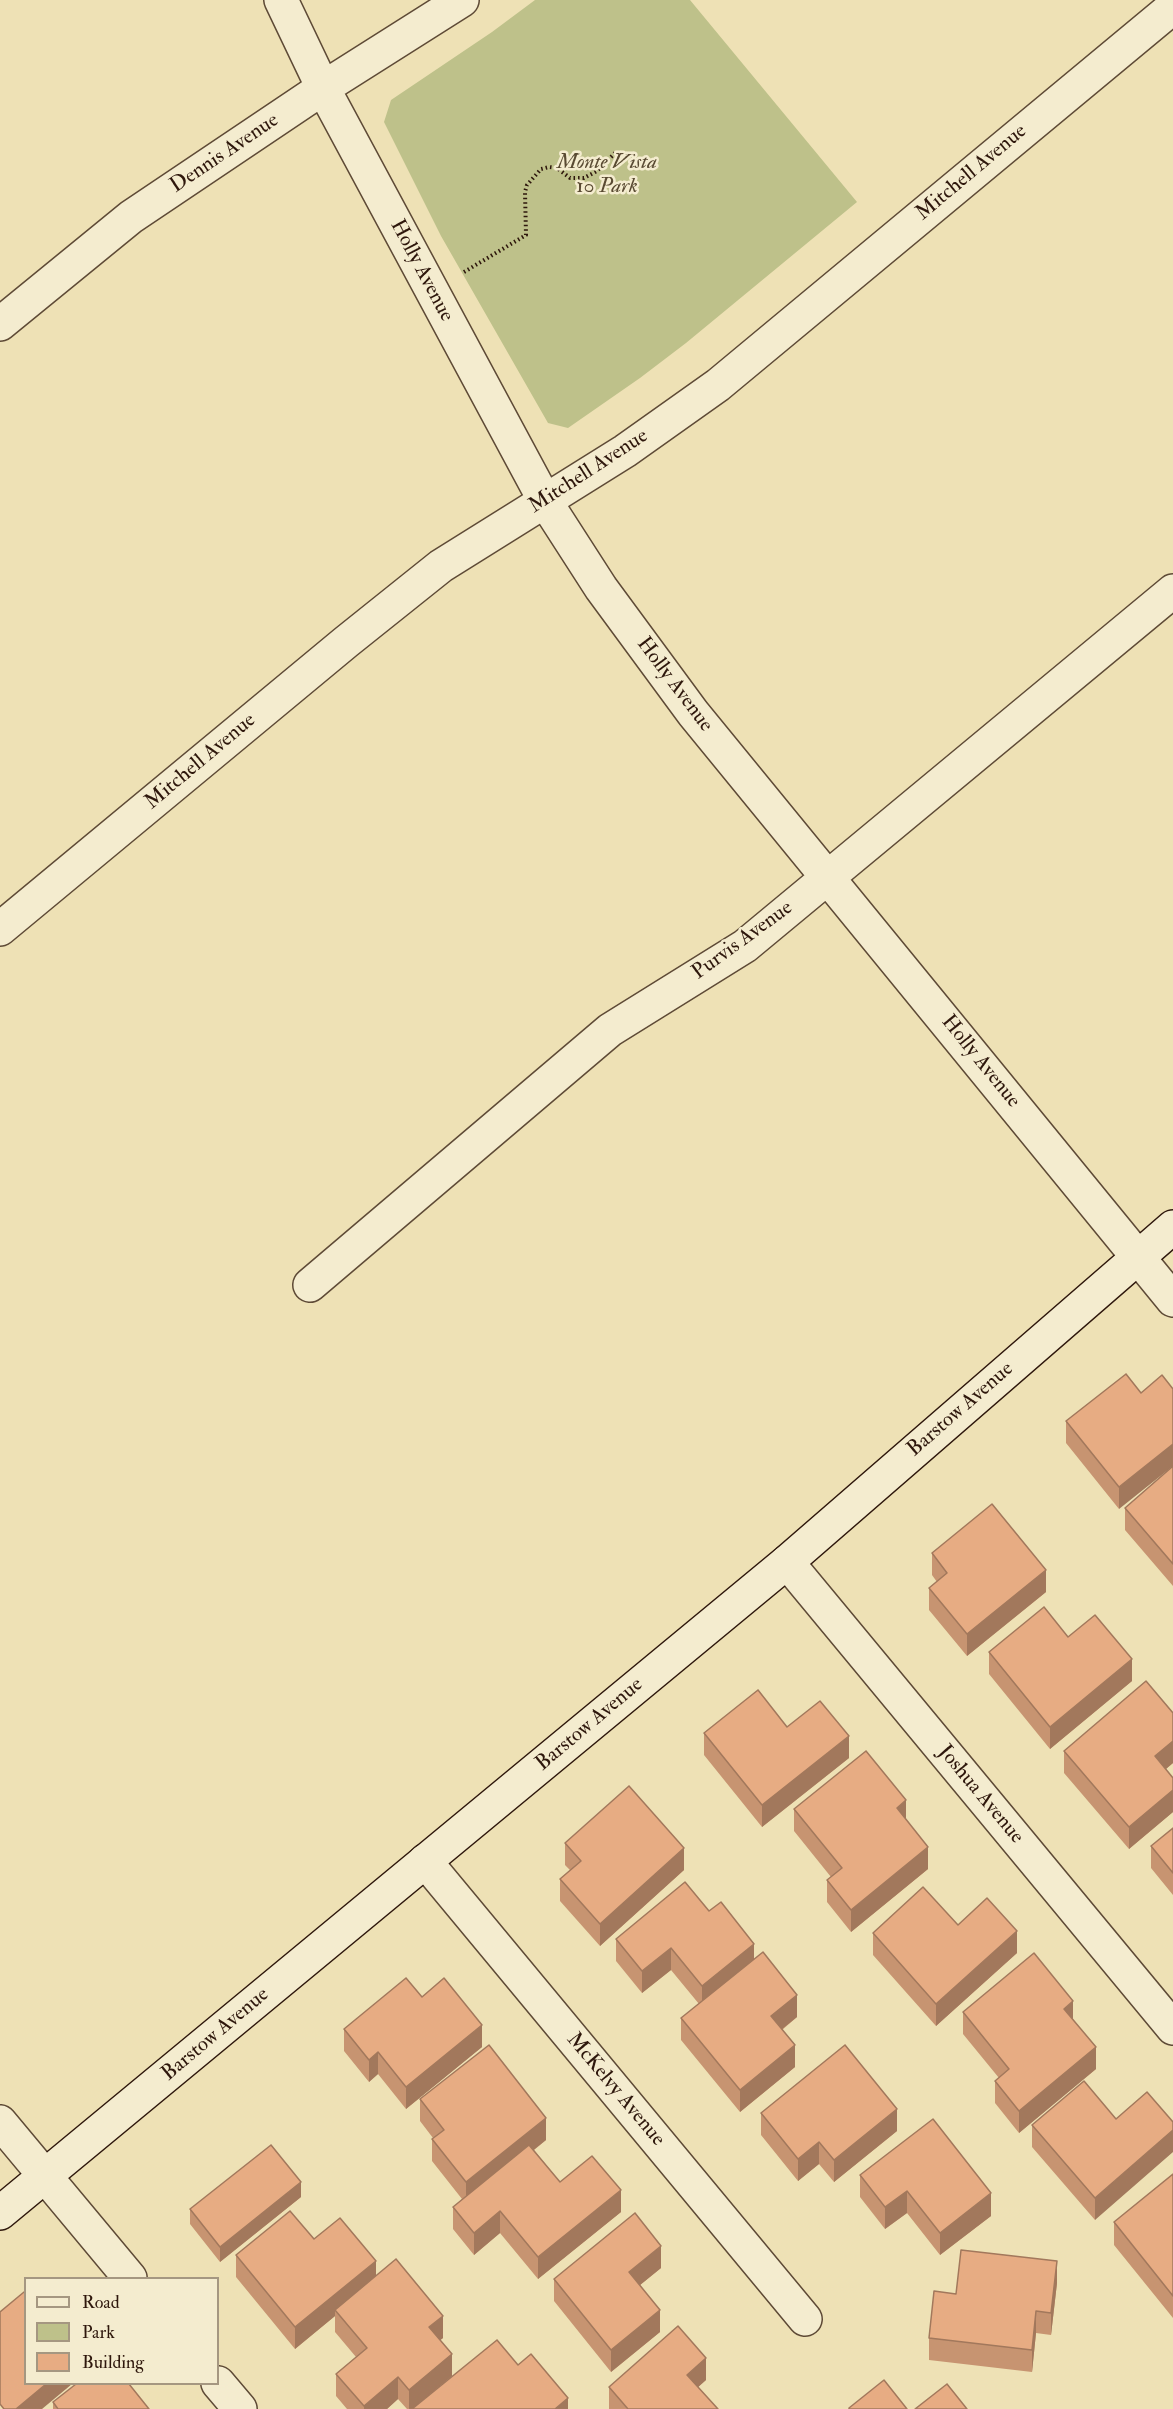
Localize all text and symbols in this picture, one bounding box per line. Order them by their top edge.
street label: Dennis Avenue [166,108,284,200]
street label: Mitchell Avenue [912,119,1032,227]
park label: Monte Vista 10 Park [557,150,657,200]
street label: Holly Avenue [384,216,458,326]
street label: Mitchell Avenue [525,424,653,520]
street label: Holly Avenue [630,633,718,737]
street label: Mitchell Avenue [141,708,261,816]
street label: Purvis Avenue [688,896,798,986]
street label: Holly Avenue [935,1011,1025,1113]
street label: Barstow Avenue [903,1357,1019,1463]
street label: Barstow Avenue [531,1673,649,1777]
street label: Joshua Avenue [931,1741,1029,1849]
street label: Barstow Avenue [157,1983,275,2087]
street label: McKelvy Avenue [560,2028,670,2152]
legend [24,2277,219,2385]
text: Road [82,2291,120,2314]
text: Park [82,2321,115,2344]
text: Building [82,2351,144,2374]

